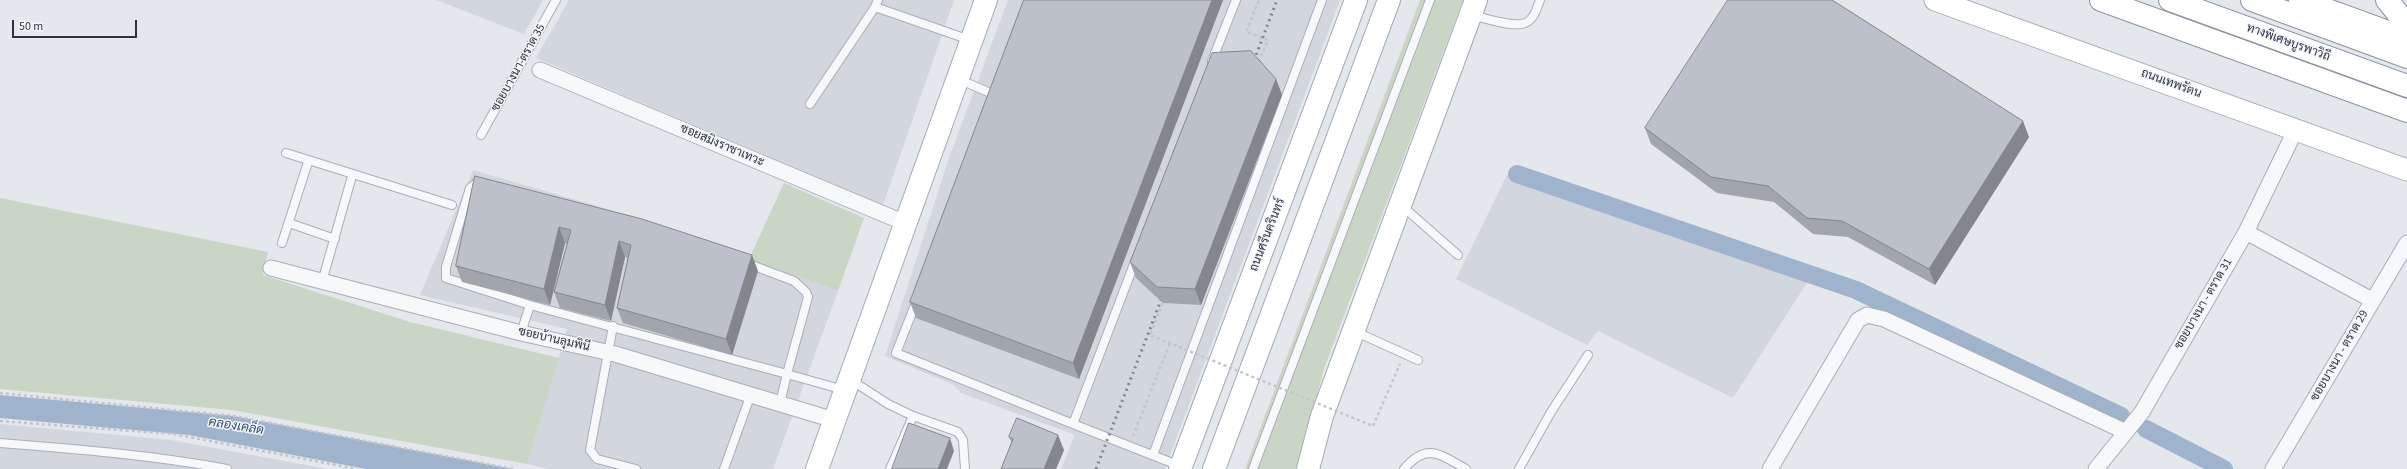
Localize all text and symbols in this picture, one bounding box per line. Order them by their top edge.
scale bar [14,12,139,38]
text: 50 m [19,18,43,35]
street label: ทางพิเศษบูรพาวิถี [2244,21,2332,65]
street label: ซอยบางนา-ตราด 35 [489,22,549,114]
street label: ถนนเทพรัตน [2139,66,2203,102]
street label: ซอยสมิงราชาเทวะ [678,122,766,170]
street label: ถนนศรีนครินทร์ [1247,196,1289,274]
street label: ซอยบางนา - ตราด 31 [2172,256,2236,352]
street label: ซอยบางนา - ตราด 29 [2308,308,2372,404]
street label: ซอยบ้านลุมพินี [517,325,591,355]
water label: คลองเคล็ด [207,415,265,439]

